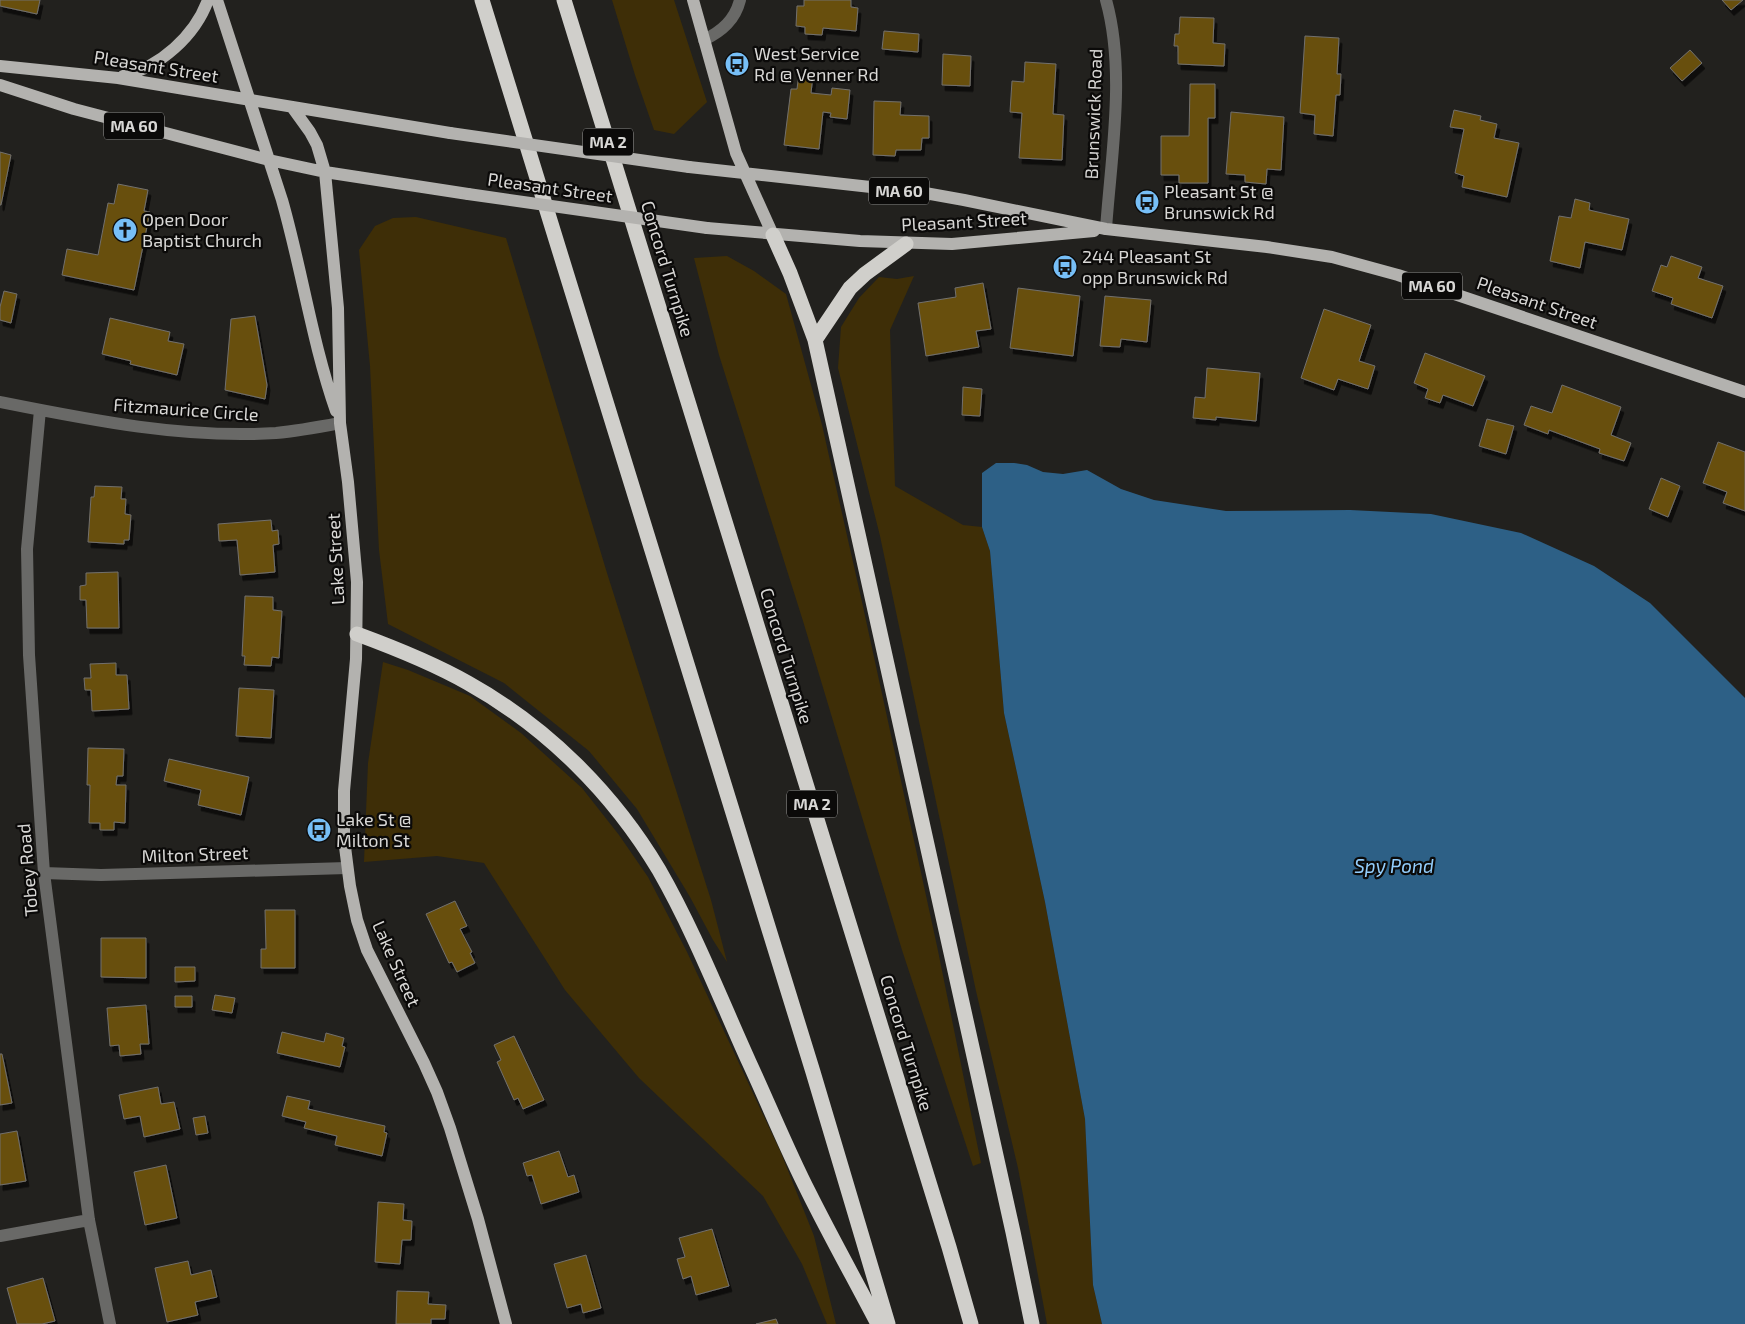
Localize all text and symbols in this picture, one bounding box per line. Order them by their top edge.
place label: West Service Rd @ Venner Rd [754,42,879,85]
street label: Pleasant Street [92,45,220,87]
street label: Brunswick Road [1080,48,1106,180]
bus stop icon: West Service Rd @ Venner Rd [724,51,750,77]
road number: MA 60 [104,112,164,140]
road number: MA 2 [583,128,633,156]
street label: Pleasant Street [486,167,614,207]
road number: MA 60 [869,178,929,205]
place label: Pleasant St @ Brunswick Rd [1164,180,1275,223]
bus stop icon: Pleasant St @ Brunswick Rd [1134,189,1160,215]
street label: Concord Turnpike [637,198,699,339]
street label: Pleasant Street [901,207,1028,235]
place label: Open Door Baptist Church [142,208,262,251]
church icon: Open Door Baptist Church [112,217,138,243]
place label: 244 Pleasant St opp Brunswick Rd [1082,245,1228,288]
bus stop icon: 244 Pleasant St opp Brunswick Rd [1052,254,1078,280]
street label: Pleasant Street [1474,271,1601,333]
road number: MA 60 [1402,272,1462,300]
street label: Fitzmaurice Circle [113,393,259,425]
street label: Lake Street [322,513,348,605]
street label: Concord Turnpike [756,585,818,726]
road number: MA 2 [787,791,837,818]
place label: Lake St @ Milton St [336,808,412,851]
bus stop icon: Lake St @ Milton St [306,817,332,843]
street label: Tobey Road [12,823,42,917]
street label: Milton Street [141,841,249,867]
water label: Spy Pond [1354,854,1434,878]
street label: Lake Street [368,917,426,1010]
street label: Concord Turnpike [876,972,938,1113]

